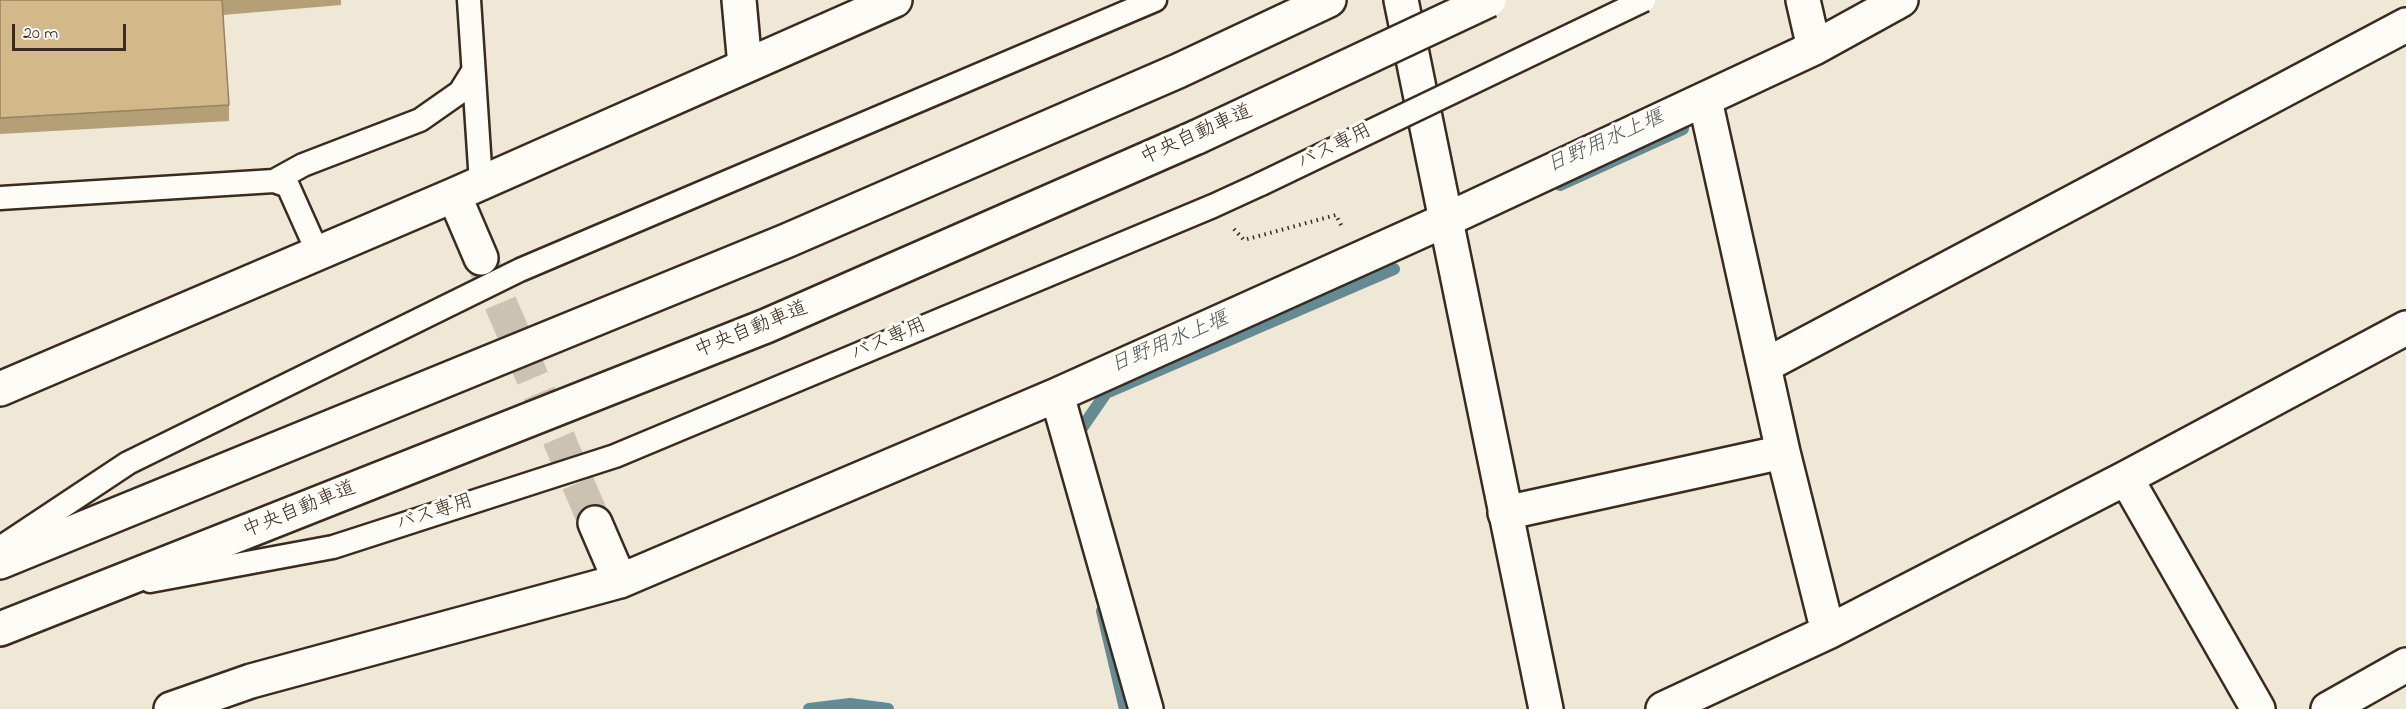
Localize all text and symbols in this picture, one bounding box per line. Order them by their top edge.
scale bar [15,12,129,50]
text: 20 m [23,21,58,47]
street label: 中央自動車道 [1137,101,1257,171]
water label: 日野用水上堰 [1543,106,1669,180]
street label: バス専用 [1294,120,1376,176]
street label: 中央自動車道 [692,297,812,365]
water label: 日野用水上堰 [1107,308,1233,380]
street label: バス専用 [847,314,931,368]
street label: 中央自動車道 [240,477,360,545]
street label: バス専用 [393,490,477,538]

